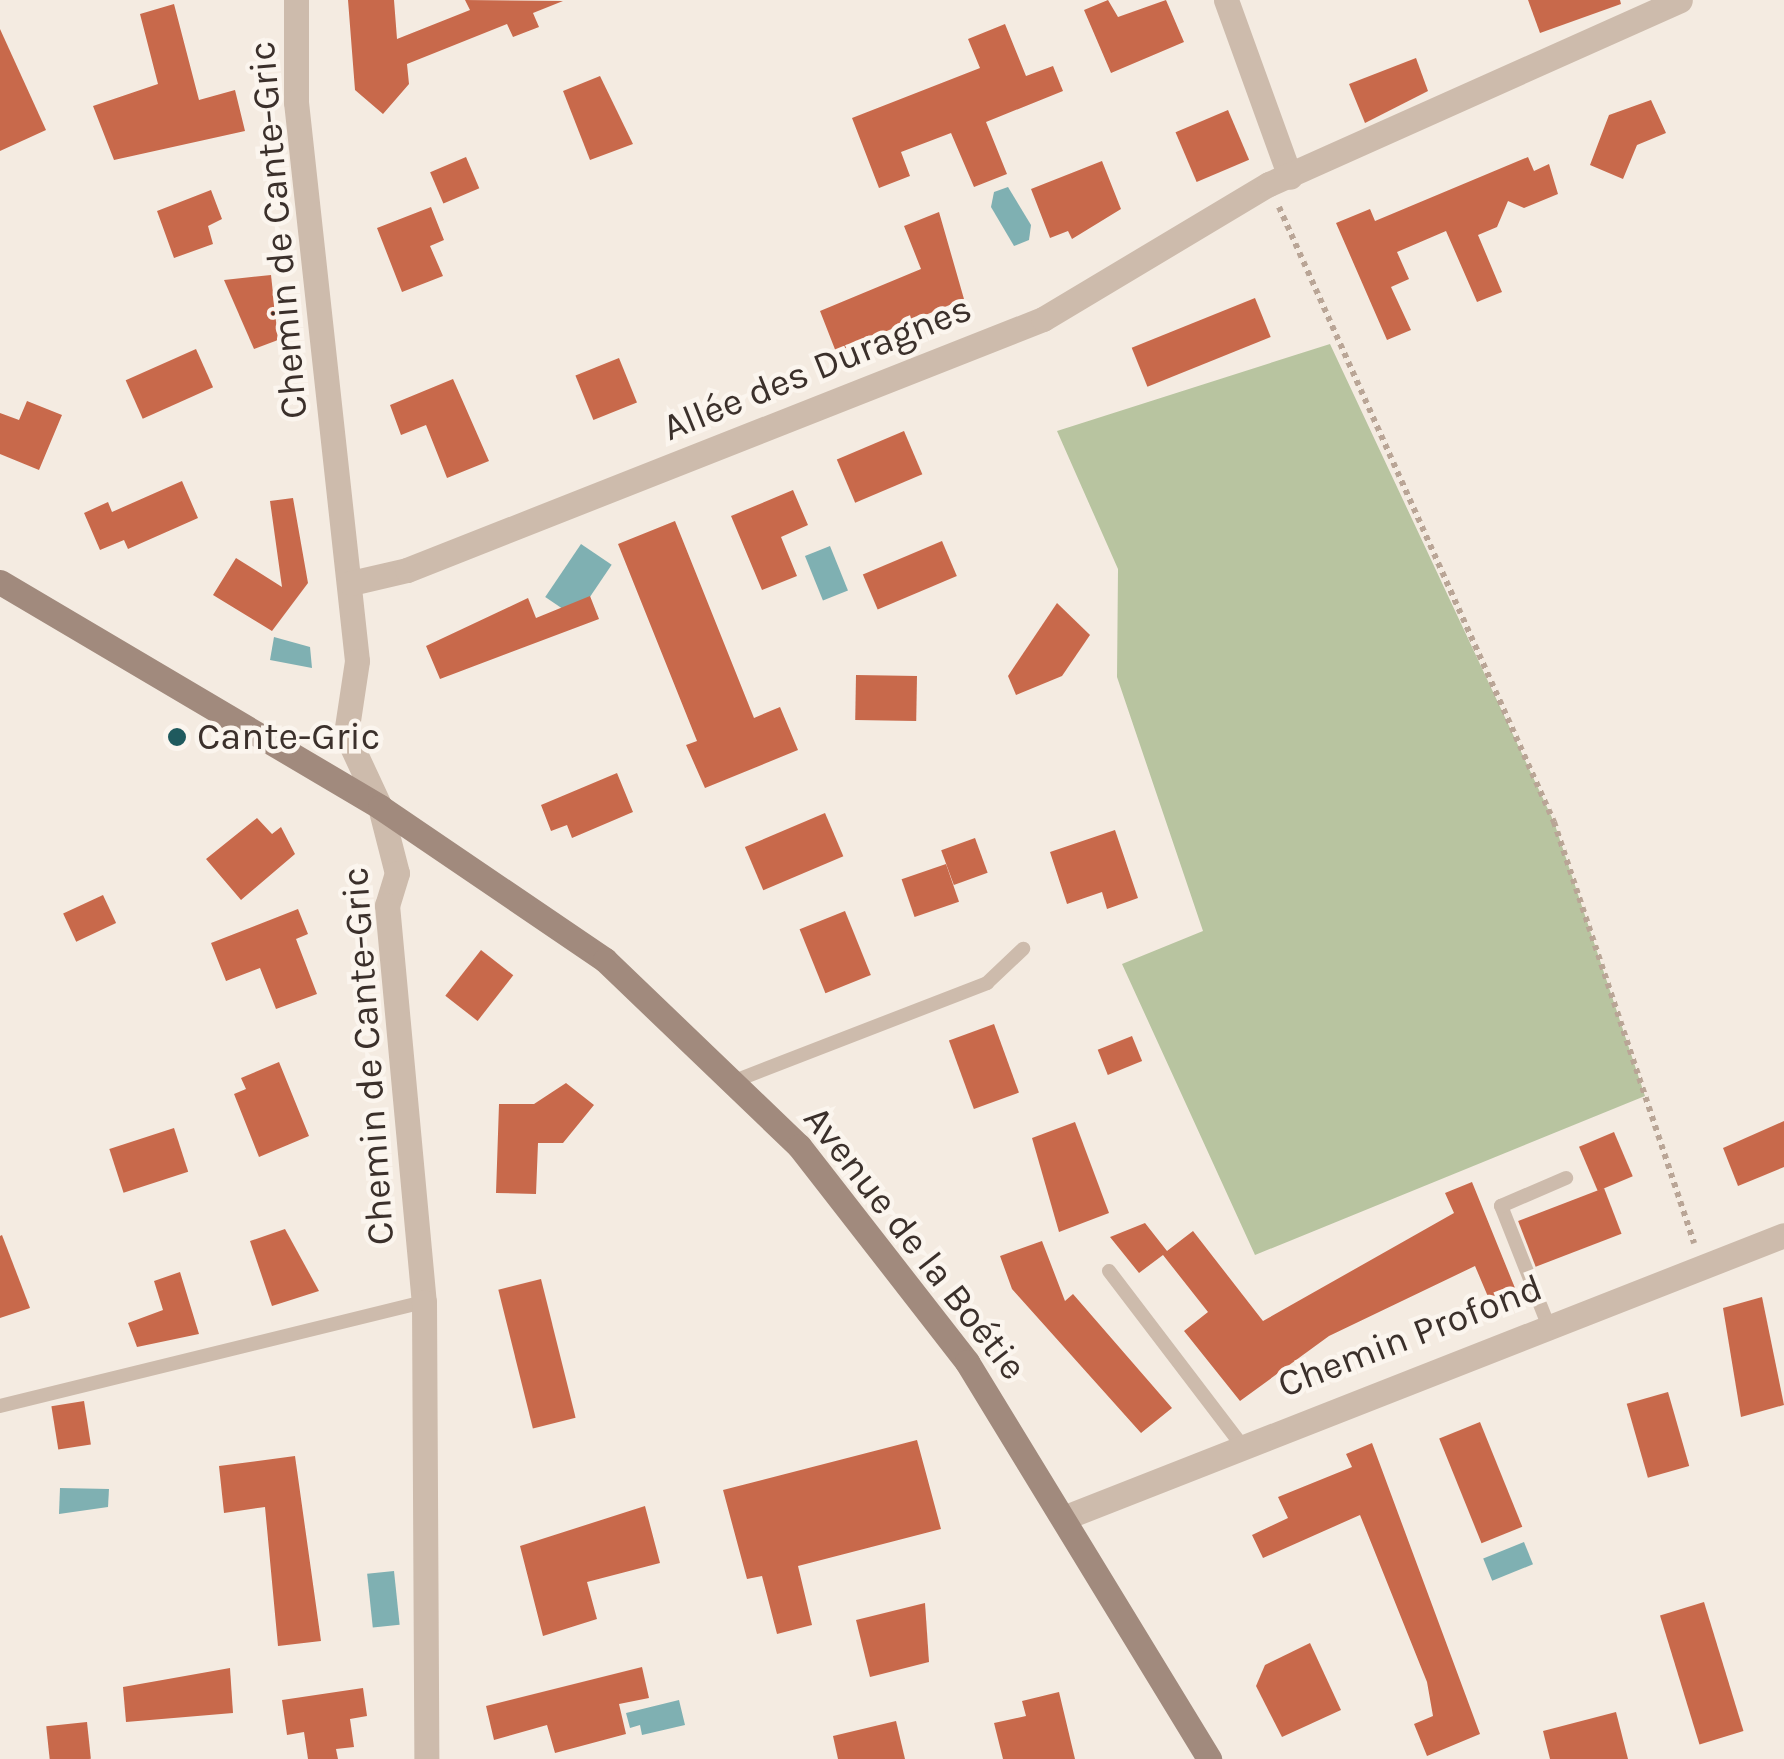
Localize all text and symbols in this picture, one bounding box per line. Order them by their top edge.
street label: Chemin de Cante-Gric [239,39,317,421]
street label: Allée des Duragnes [656,285,978,451]
place label: Cante-Gric [197,714,380,760]
marker: Cante-Gric [166,726,188,748]
street label: Chemin de Cante-Gric [332,865,404,1247]
street label: Avenue de la Boétie [794,1097,1036,1389]
street label: Chemin Profond [1271,1265,1549,1407]

